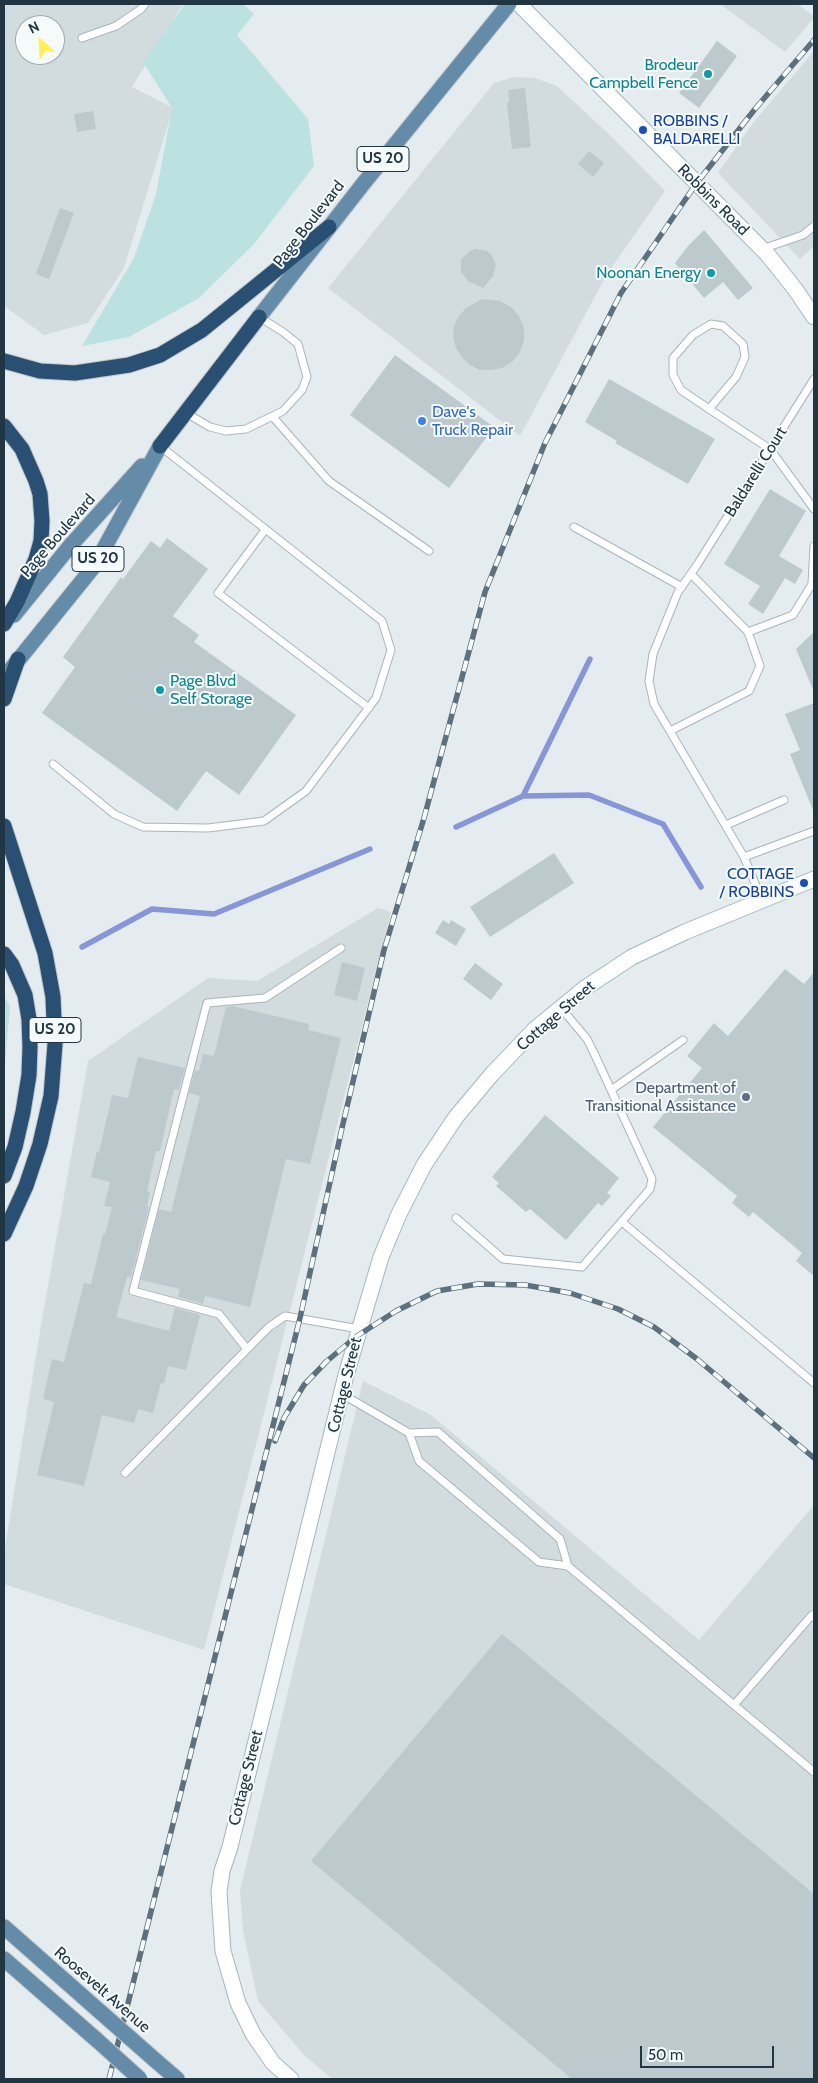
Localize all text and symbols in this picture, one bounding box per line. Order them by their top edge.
north arrow [15,15,65,65]
text: N [25,17,42,38]
place label: Brodeur Campbell Fence [589,55,698,93]
marker: Brodeur Campbell Fence [702,68,714,80]
place label: ROBBINS / BALDARELLI [653,111,740,149]
marker: ROBBINS / BALDARELLI [637,124,649,136]
road number: US 20 [357,146,409,172]
street label: Robbins Road [673,160,753,240]
street label: Page Boulevard [269,177,349,271]
place label: Noonan Energy [596,263,701,283]
marker: Noonan Energy [705,267,717,279]
place label: Dave's Truck Repair [432,402,513,440]
marker: Dave's Truck Repair [416,415,428,427]
street label: Baldarelli Court [721,424,791,520]
street label: Page Boulevard [17,490,99,582]
road number: US 20 [72,546,124,572]
place label: Page Blvd Self Storage [170,671,252,709]
marker: Page Blvd Self Storage [154,684,166,696]
place label: COTTAGE / ROBBINS [719,864,794,902]
marker: COTTAGE / ROBBINS [798,877,810,889]
street label: Cottage Street [513,977,599,1055]
road number: US 20 [29,1018,81,1042]
place label: Department of Transitional Assistance [585,1078,736,1116]
marker: Department of Transitional Assistance [740,1091,752,1103]
street label: Cottage Street [324,1335,366,1435]
street label: Cottage Street [225,1728,267,1828]
street label: Roosevelt Avenue [50,1943,154,2037]
scale bar [643,2036,777,2068]
text: 50 m [648,2046,683,2064]

